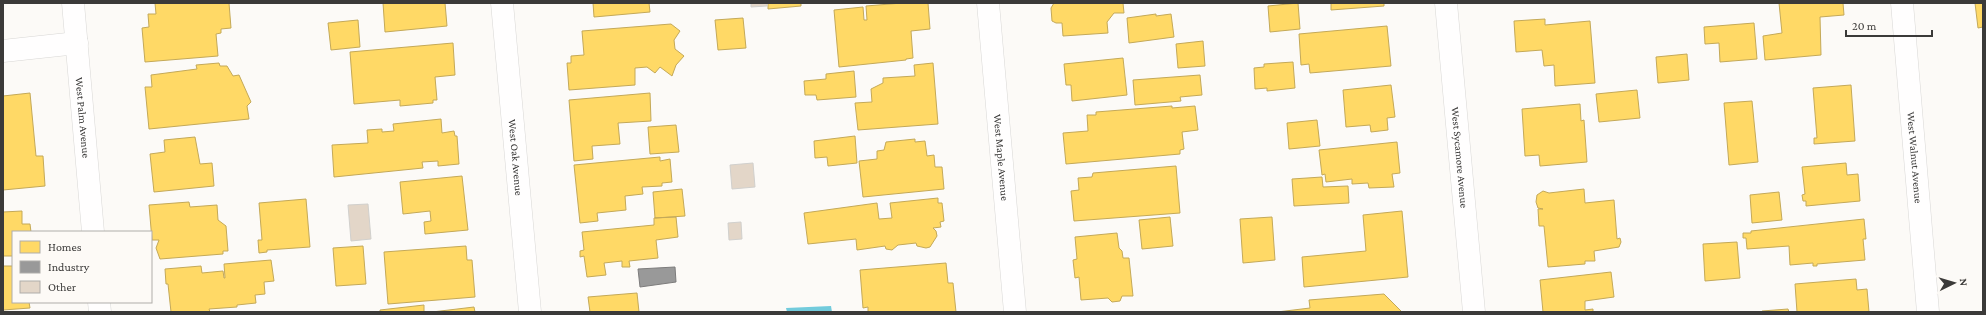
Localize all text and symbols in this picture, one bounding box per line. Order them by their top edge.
scale bar [1846,12,1932,38]
text: 20 m [1852,19,1877,33]
street label: West Palm Avenue [73,77,93,159]
street label: West Sycamore Avenue [1449,106,1471,209]
street label: West Walnut Avenue [1905,111,1925,204]
street label: West Maple Avenue [992,114,1011,201]
street label: West Oak Avenue [507,119,525,196]
legend [12,231,152,303]
text: Homes [48,240,82,254]
text: Industry [48,260,90,274]
north arrow [1934,263,1974,303]
text: N [1958,278,1970,287]
text: Other [48,280,77,294]

